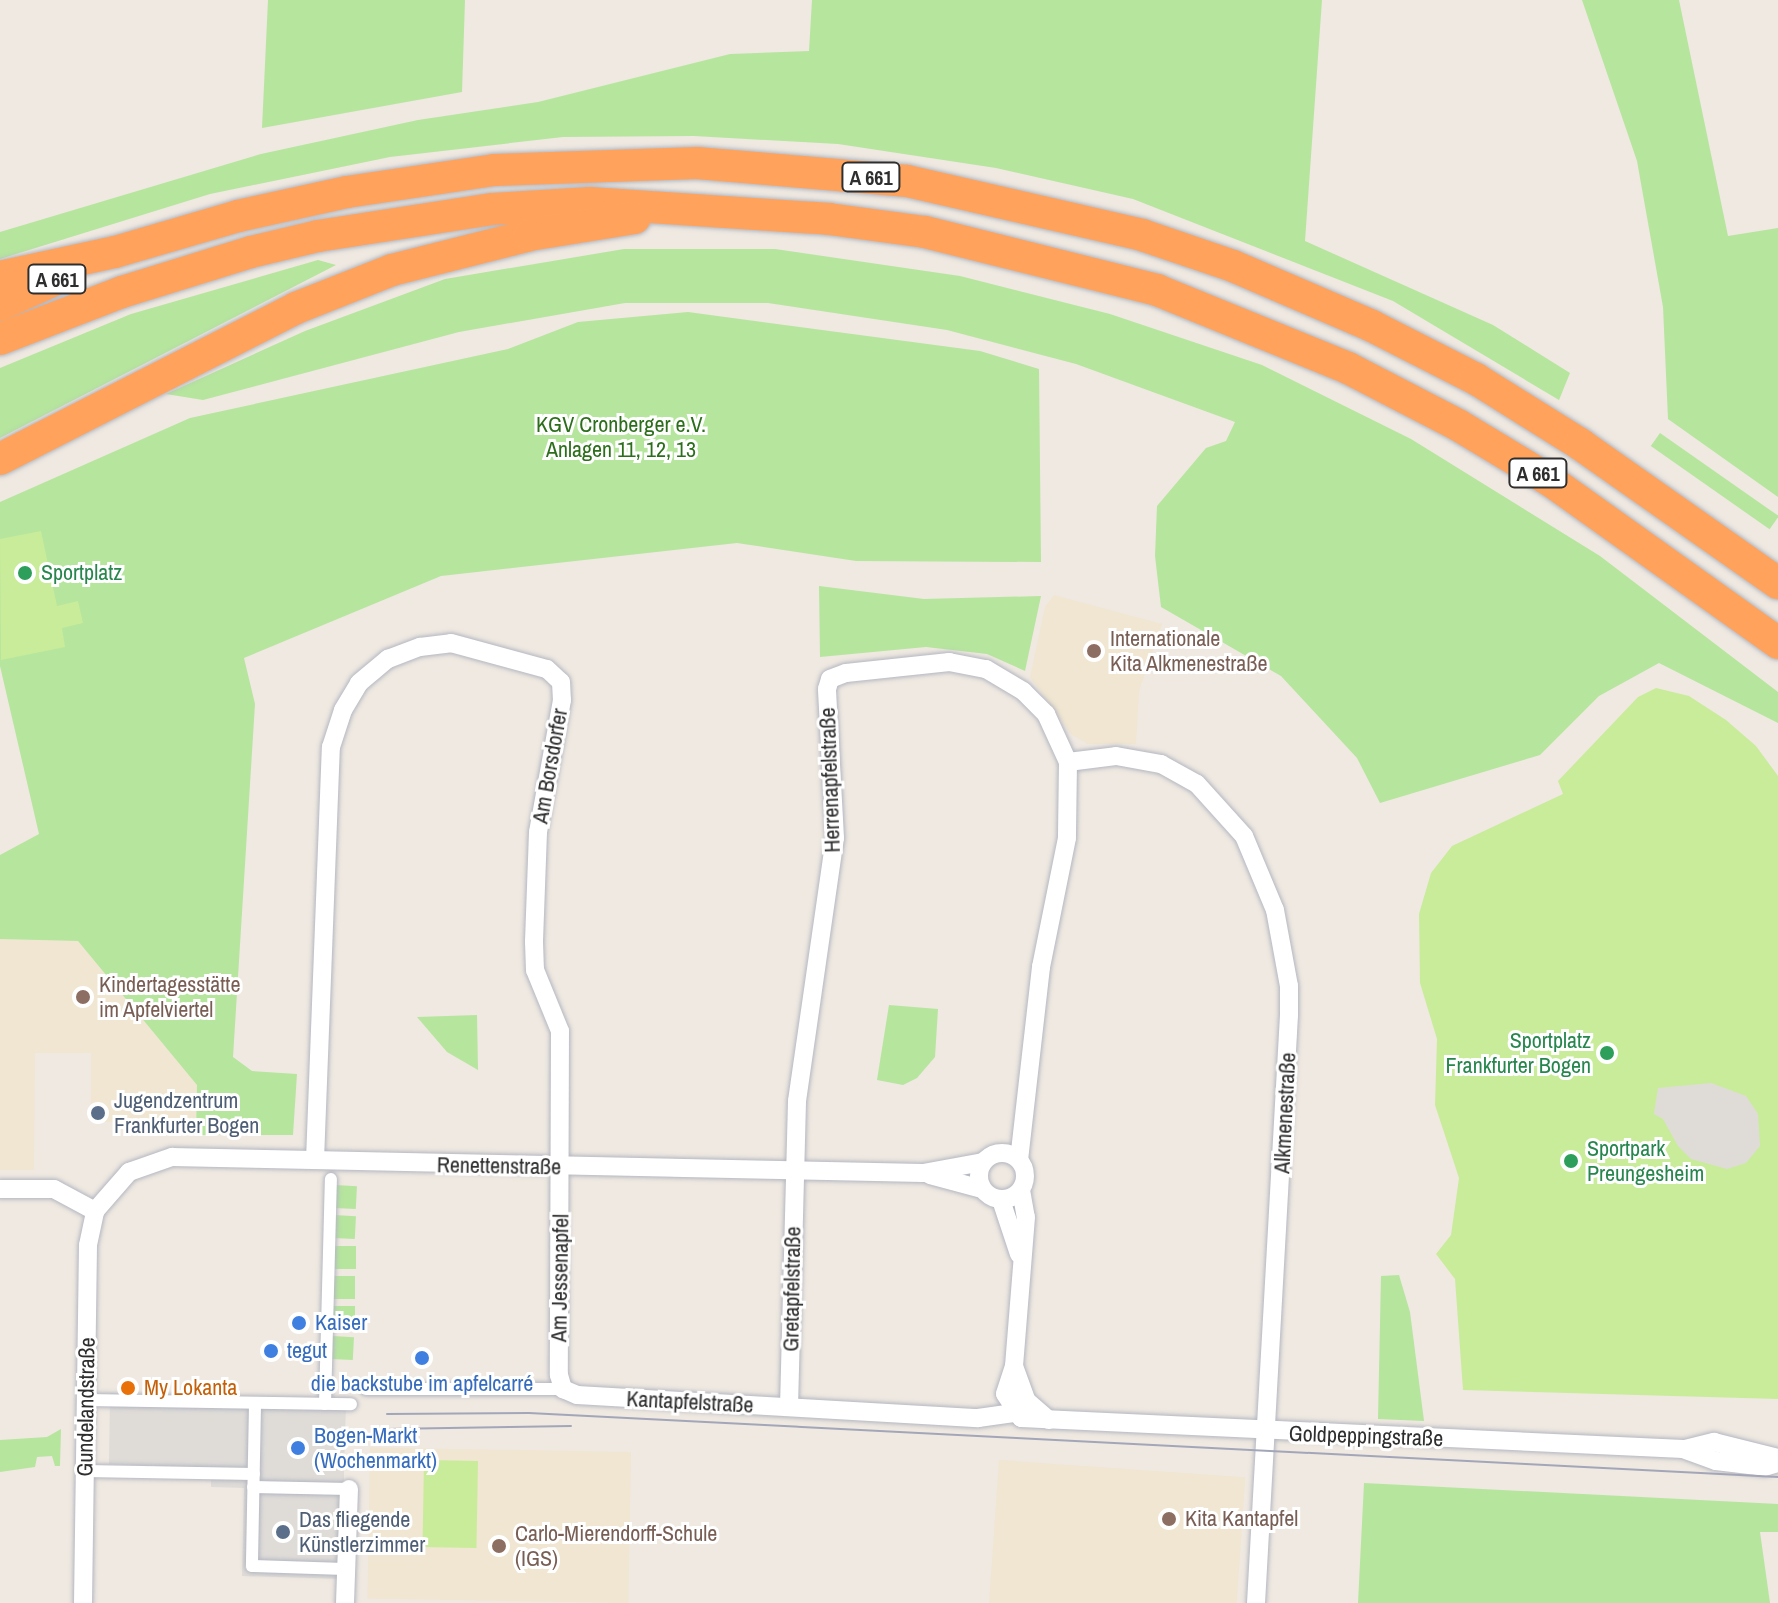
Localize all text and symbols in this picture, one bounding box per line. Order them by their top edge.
road number: A 661 [841,161,901,193]
road number: A 661 [27,263,87,295]
park label: KGV Cronberger e.V. Anlagen 11, 12, 13 [536,411,706,462]
road number: A 661 [1508,457,1568,489]
place label: Sportplatz [41,560,122,586]
marker: Sportplatz [16,564,34,582]
place label: Internationale Kita Alkmenestraße [1110,625,1268,676]
marker: Internationale Kita Alkmenestraße [1085,642,1103,660]
street label: Am Borsdorfer [527,706,573,826]
street label: Herrenapfelstraße [814,707,846,853]
place label: Kindertagesstätte im Apfelviertel [99,971,240,1022]
marker: Kindertagesstätte im Apfelviertel [74,988,92,1006]
place label: Sportplatz Frankfurter Bogen [1446,1027,1591,1078]
marker: Sportplatz Frankfurter Bogen [1598,1044,1616,1062]
street label: Alkmenestraße [1269,1052,1301,1174]
place label: Jugendzentrum Frankfurter Bogen [114,1087,259,1138]
marker: Jugendzentrum Frankfurter Bogen [89,1104,107,1122]
place label: Sportpark Preungesheim [1587,1135,1704,1186]
street label: Renettenstraße [437,1152,561,1180]
marker: Sportpark Preungesheim [1562,1152,1580,1170]
street label: Am Jessenapfel [546,1214,574,1342]
street label: Gretapfelstraße [778,1226,806,1352]
place label: Kaiser [315,1310,367,1336]
marker: Kaiser [290,1314,308,1332]
street label: Gundelandstraße [72,1337,100,1477]
place label: tegut [287,1338,327,1364]
marker: tegut [262,1342,280,1360]
marker: die backstube im apfelcarré [413,1349,431,1367]
place label: die backstube im apfelcarré [311,1371,533,1397]
place label: My Lokanta [144,1375,237,1401]
marker: My Lokanta [119,1379,137,1397]
street label: Kantapfelstraße [626,1385,754,1419]
street label: Goldpeppingstraße [1288,1420,1444,1452]
place label: Bogen-Markt (Wochenmarkt) [314,1422,437,1474]
marker: Bogen-Markt (Wochenmarkt) [289,1439,307,1457]
place label: Das fliegende Künstlerzimmer [299,1506,425,1558]
place label: Kita Kantapfel [1185,1506,1298,1532]
marker: Kita Kantapfel [1160,1510,1178,1528]
place label: Carlo-Mierendorff-Schule (IGS) [515,1520,717,1572]
marker: Das fliegende Künstlerzimmer [274,1523,292,1541]
marker: Carlo-Mierendorff-Schule (IGS) [490,1537,508,1555]

